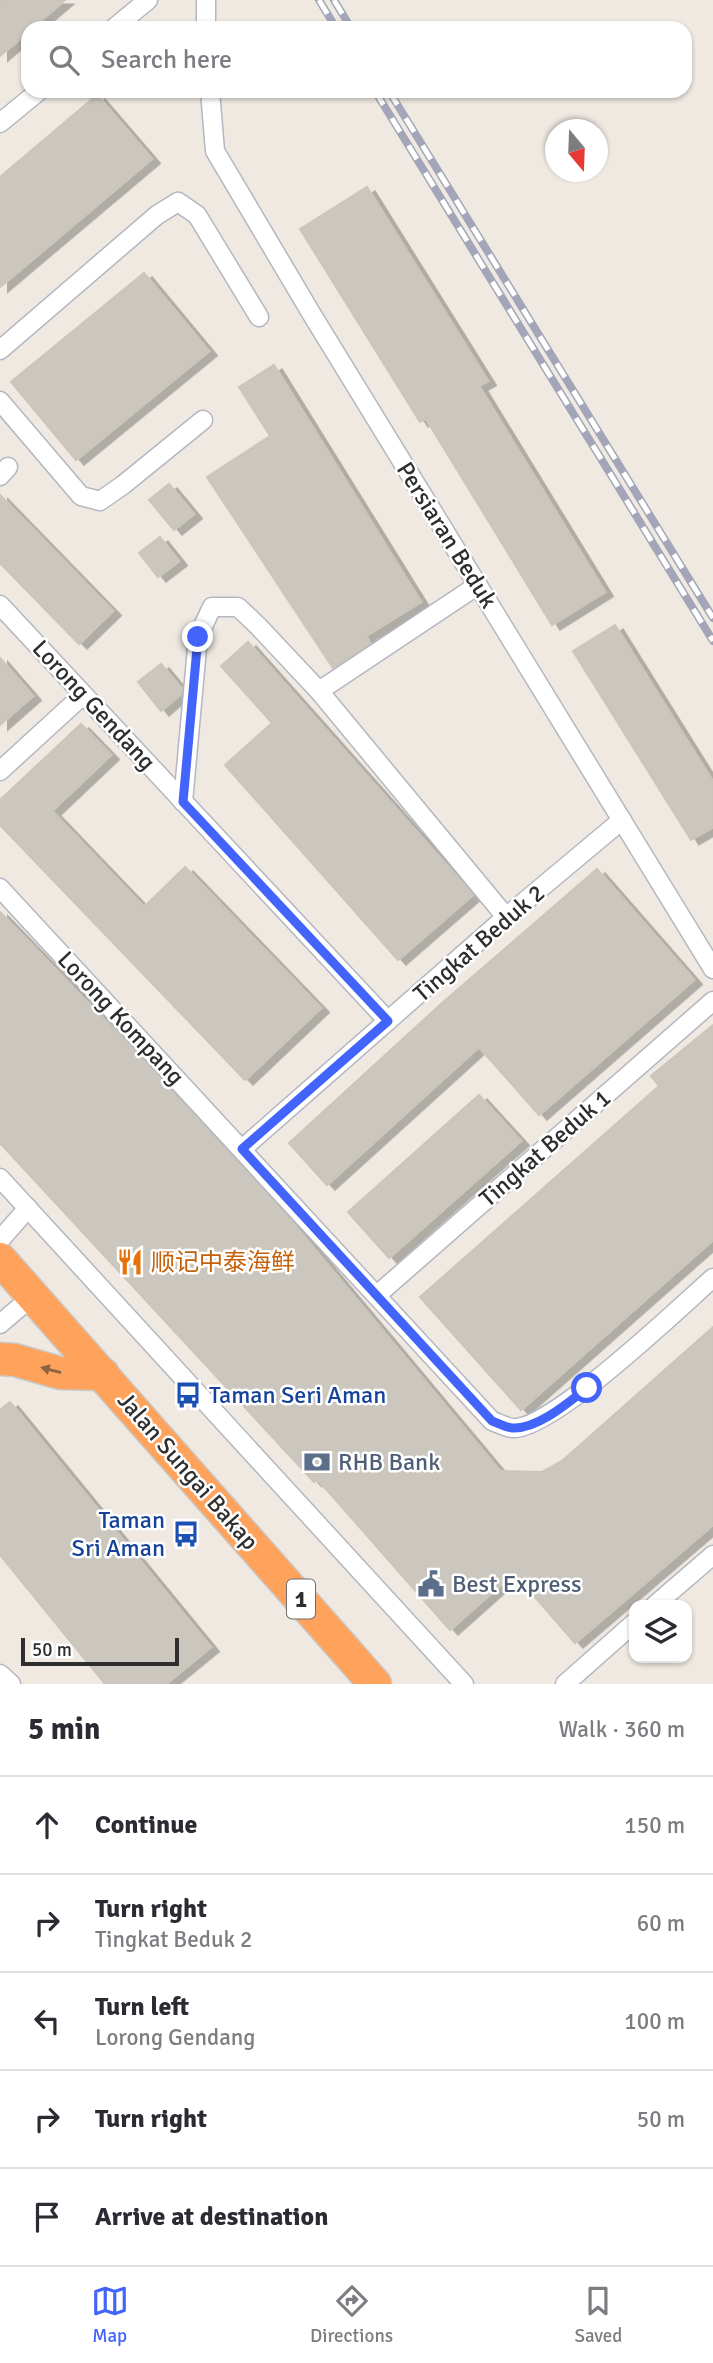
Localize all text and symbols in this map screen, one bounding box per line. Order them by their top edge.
search box [21,21,692,98]
icon: search [45,41,83,79]
text: Search here [101,44,232,76]
north arrow [545,119,608,182]
street label: Persiaran Beduk [390,456,504,614]
route end [182,621,213,652]
street label: Lorong Gendang [26,634,162,776]
street label: Tingkat Beduk 2 [407,878,551,1008]
street label: Lorong Kompang [51,945,191,1091]
street label: Tingkat Beduk 1 [473,1083,617,1213]
restaurant icon: 顺记中泰海鲜 [115,1247,145,1277]
place label: 顺记中泰海鲜 [151,1247,295,1277]
one-way arrow [40,1364,62,1375]
route start [571,1372,602,1403]
bus stop icon: Taman Seri Aman [173,1380,203,1410]
place label: Taman Seri Aman [209,1380,386,1410]
street label: Jalan Sungai Bakap [111,1386,265,1556]
bank icon: RHB Bank [302,1447,332,1477]
place label: RHB Bank [338,1447,440,1477]
place label: Taman Sri Aman [72,1505,165,1563]
bus stop icon: Taman Sri Aman [171,1519,201,1549]
public building icon: Best Express [416,1569,446,1599]
place label: Best Express [452,1569,581,1599]
road number: 1 [287,1580,315,1618]
map controls [629,1600,692,1663]
button: layers [629,1600,692,1663]
scale bar [21,1635,178,1667]
text: 50 m [32,1638,72,1662]
text: 5 min [28,1711,100,1748]
text: Walk · 360 m [559,1715,685,1744]
icon: ahead [28,1806,66,1844]
text: Continue [95,1809,197,1841]
text: 150 m [624,1811,685,1840]
text: Turn right [95,1893,207,1925]
icon: right [28,1904,66,1942]
text: 60 m [637,1909,685,1938]
text: Tingkat Beduk 2 [95,1925,253,1954]
text: Turn left [95,1991,189,2023]
icon: left [28,2002,66,2040]
text: 100 m [624,2007,685,2036]
text: Lorong Gendang [95,2023,256,2052]
icon: right [28,2100,66,2138]
text: Turn right [95,2103,207,2135]
text: 50 m [637,2105,685,2134]
icon: arrive [28,2198,66,2236]
text: Arrive at destination [95,2201,328,2233]
tab: Map [91,2282,129,2348]
tab: Directions [310,2282,393,2348]
tab: Saved [574,2282,622,2348]

